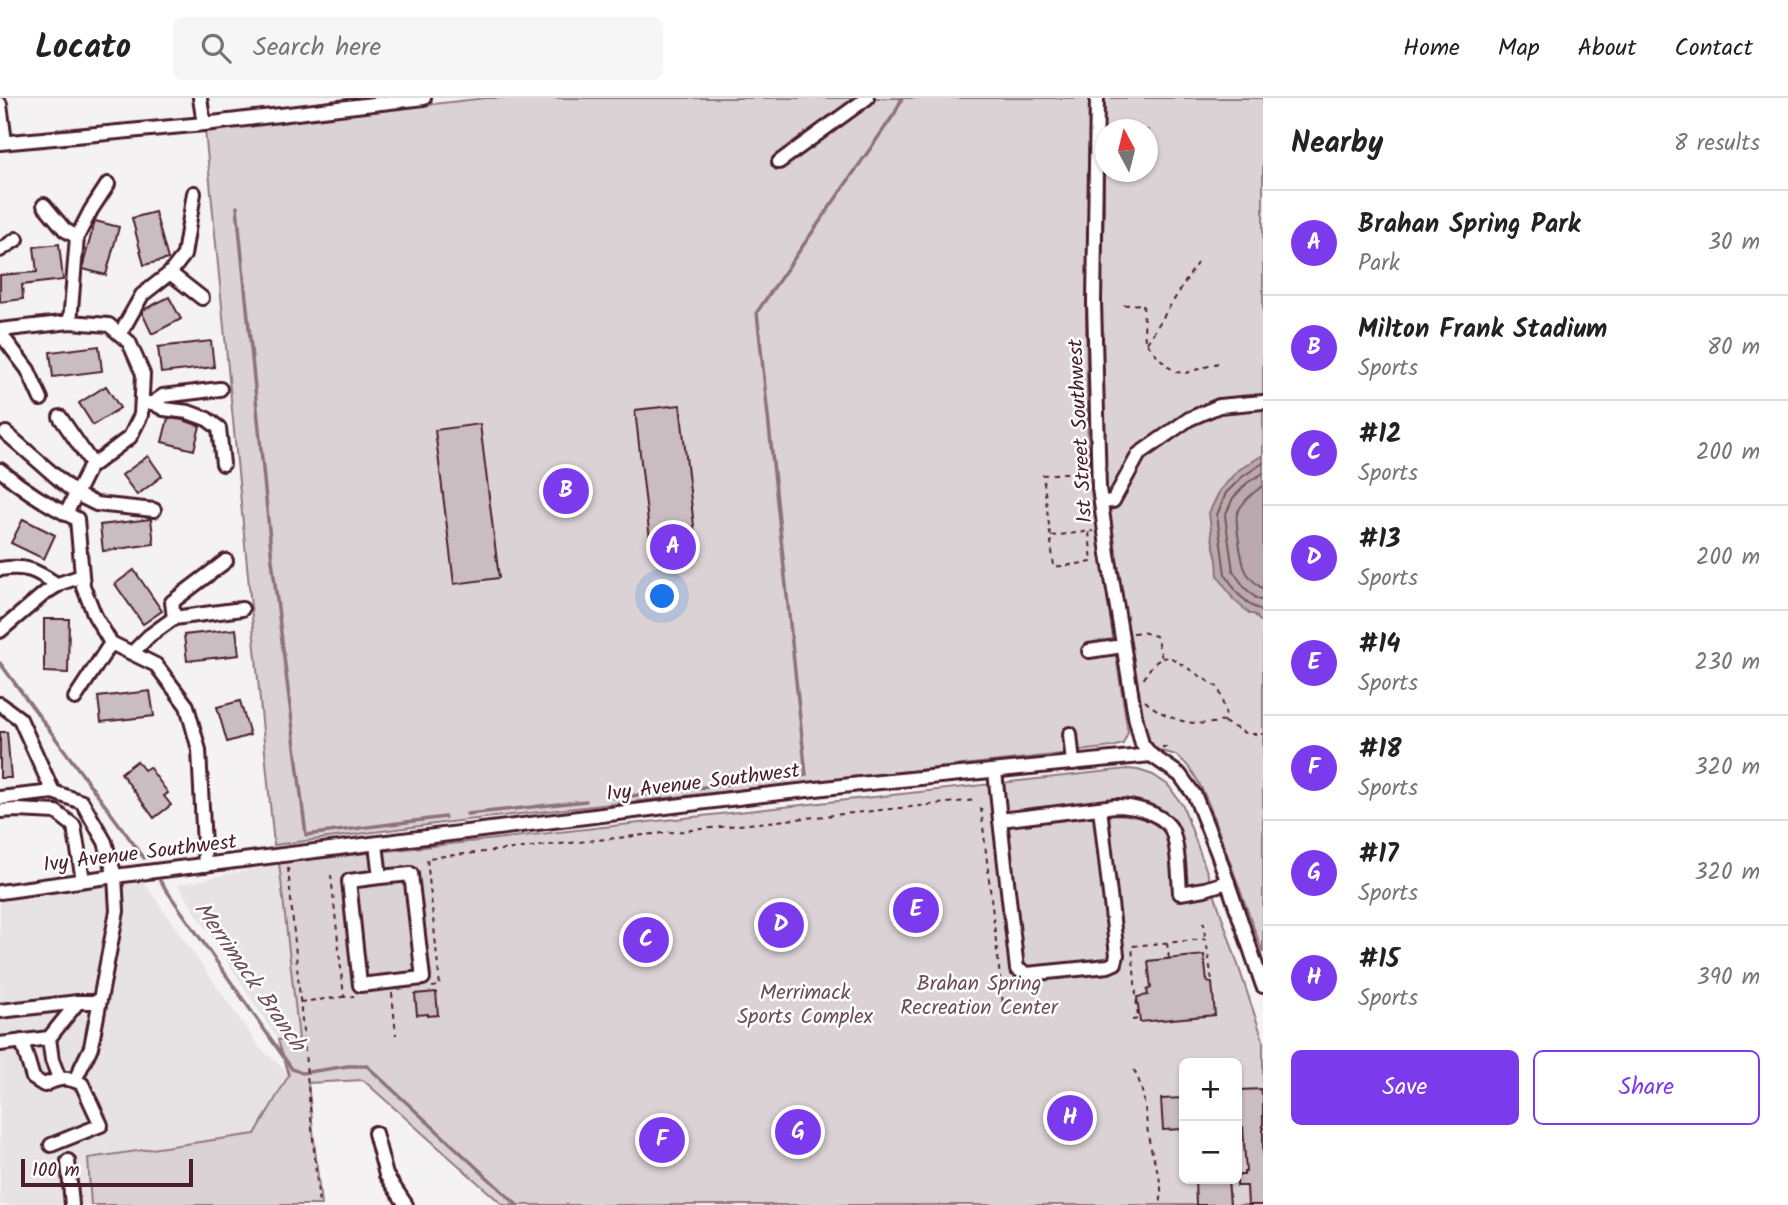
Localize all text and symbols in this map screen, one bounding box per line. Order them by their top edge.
search box [173,17,663,80]
text: Locato [35,22,131,75]
text: Search here [253,27,381,69]
icon: search [197,29,235,67]
text: Home [1403,29,1460,68]
text: Map [1498,29,1540,68]
text: About [1578,29,1636,68]
text: Contact [1674,29,1753,68]
north arrow [1095,119,1158,182]
text: Nearby [1291,120,1383,168]
text: 8 results [1674,126,1760,162]
text: Brahan Spring Park [1358,204,1580,246]
text: A [1307,225,1321,261]
text: 30 m [1708,225,1760,261]
text: Park [1358,246,1400,282]
text: Milton Frank Stadium [1358,309,1607,351]
text: B [1307,330,1321,366]
text: 80 m [1707,330,1760,366]
street label: 1st Street Southwest [1060,337,1102,524]
text: Sports [1358,351,1418,387]
text: #12 [1358,414,1401,456]
text: C [1307,435,1321,471]
text: 200 m [1696,435,1760,471]
text: Sports [1358,456,1418,492]
pin: B [543,465,589,517]
text: #13 [1358,519,1400,561]
pin: A [650,521,696,573]
text: D [1306,540,1322,576]
text: 200 m [1696,540,1760,576]
text: Sports [1358,561,1418,597]
your location [645,579,679,613]
text: #14 [1358,624,1400,666]
text: E [1308,645,1320,681]
text: 230 m [1694,645,1760,681]
text: Sports [1358,666,1418,702]
text: #18 [1358,729,1401,771]
text: F [1308,750,1320,786]
text: 320 m [1694,750,1760,786]
street label: Ivy Avenue Southwest [604,755,802,811]
text: Sports [1358,771,1418,807]
street label: Ivy Avenue Southwest [41,826,239,882]
text: #17 [1358,834,1398,876]
text: G [1307,855,1321,891]
text: 320 m [1694,855,1760,891]
text: Sports [1358,876,1418,912]
pin: E [893,884,939,936]
water label: Merrimack Branch [184,894,315,1061]
pin: D [758,899,804,951]
pin: C [623,914,669,966]
text: #15 [1358,939,1399,981]
text: H [1307,960,1321,996]
text: 390 m [1697,960,1760,996]
park label: Brahan Spring Recreation Center [900,968,1059,1025]
park label: Merrimack Sports Complex [737,977,874,1034]
text: Sports [1358,981,1418,1017]
button: Save [1291,1050,1519,1125]
button: Share [1533,1050,1760,1125]
map controls [1179,1058,1242,1184]
button: + [1179,1058,1242,1121]
pin: H [1047,1092,1093,1144]
pin: G [775,1106,821,1158]
pin: F [639,1114,685,1166]
button: − [1179,1121,1242,1184]
scale bar [21,1156,192,1188]
text: 100 m [32,1156,80,1186]

